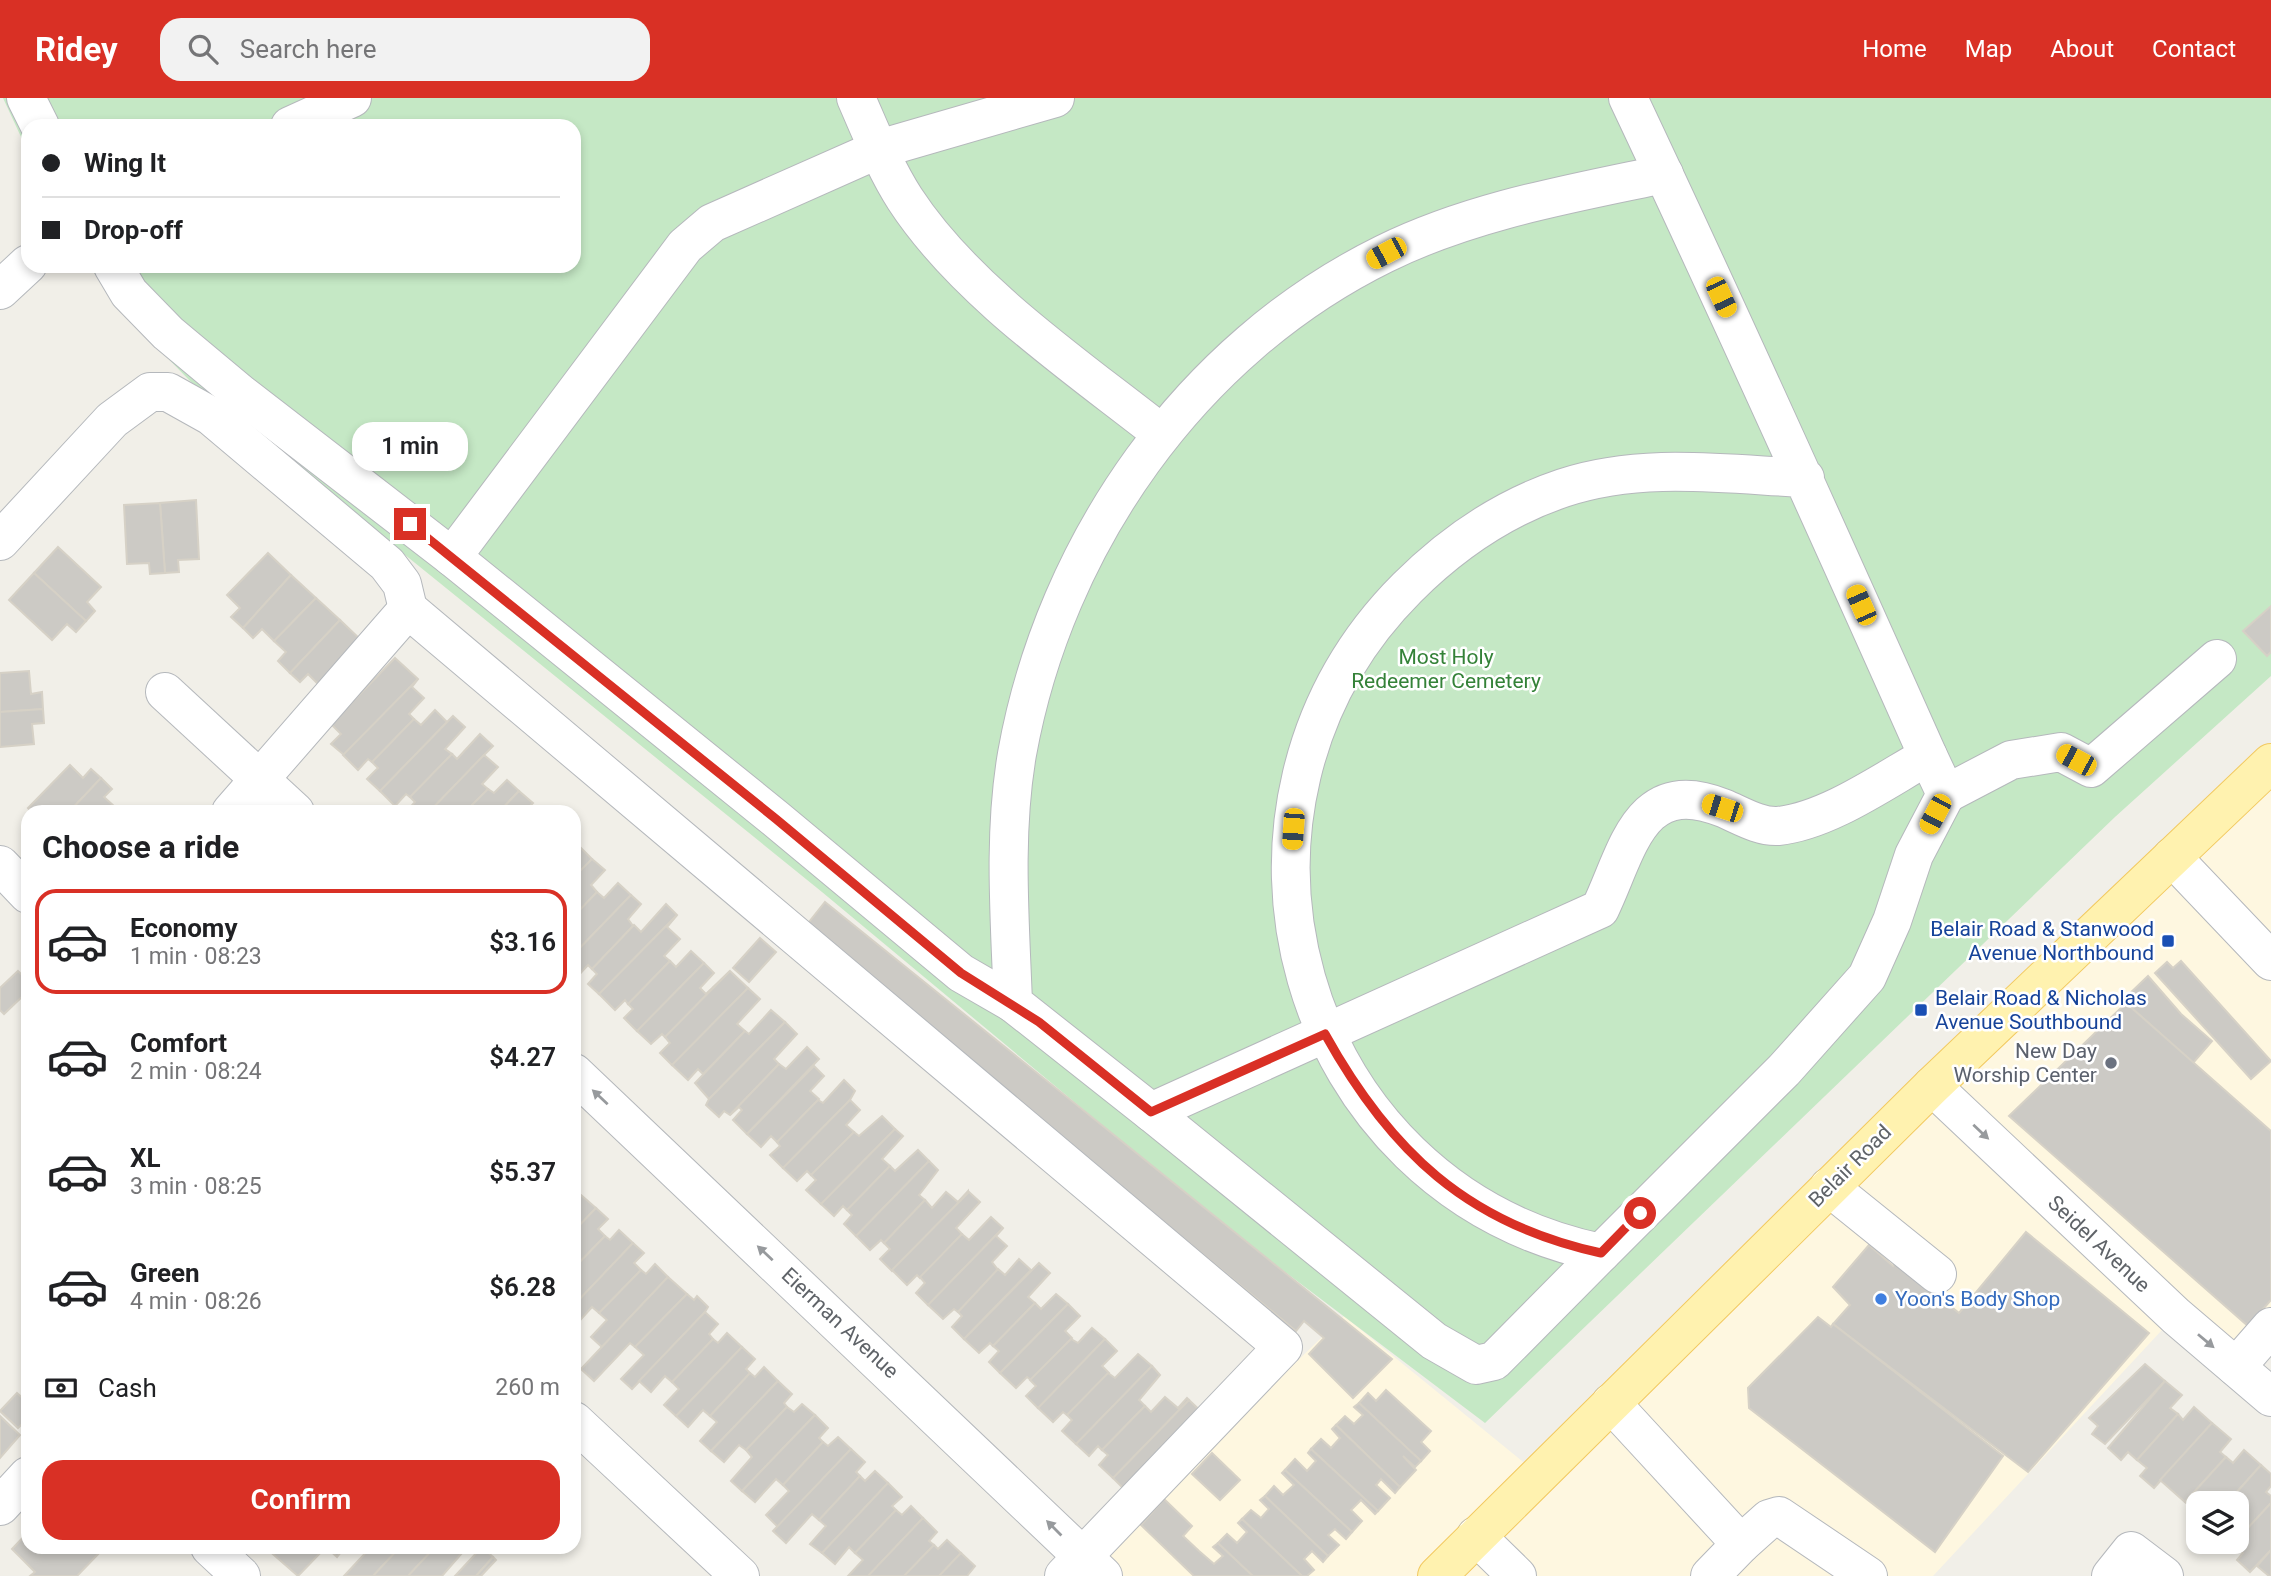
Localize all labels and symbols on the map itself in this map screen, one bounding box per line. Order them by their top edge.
car [1363,234,1410,272]
car [1703,274,1740,320]
callout: 1 min [352,422,468,472]
route end [394,508,426,540]
car [1843,582,1880,628]
park label: Most Holy Redeemer Cemetery [1351,645,1541,693]
car [2053,741,2100,779]
car [1916,791,1955,837]
car [1699,792,1746,824]
car [1282,807,1305,851]
place label: Belair Road & Stanwood Avenue Northbound [1930,917,2154,965]
marker: Belair Road & Stanwood Avenue Northbound [2160,933,2176,949]
place label: Belair Road & Nicholas Avenue Southbound [1935,986,2147,1034]
marker: Belair Road & Nicholas Avenue Southbound [1913,1002,1929,1018]
place label: New Day Worship Center [1954,1039,2097,1087]
marker: New Day Worship Center [2103,1055,2119,1071]
one-way arrow [591,1089,609,1105]
street label: Belair Road [1804,1120,1896,1212]
one-way arrow [1973,1124,1990,1141]
street label: Seidel Avenue [2043,1191,2155,1297]
route start [1624,1197,1656,1229]
one-way arrow [757,1245,774,1261]
street label: Eierman Avenue [777,1263,903,1383]
place label: Yoon's Body Shop [1895,1287,2060,1311]
marker: Yoon's Body Shop [1873,1291,1889,1307]
one-way arrow [2197,1333,2215,1349]
one-way arrow [1047,1520,1063,1537]

